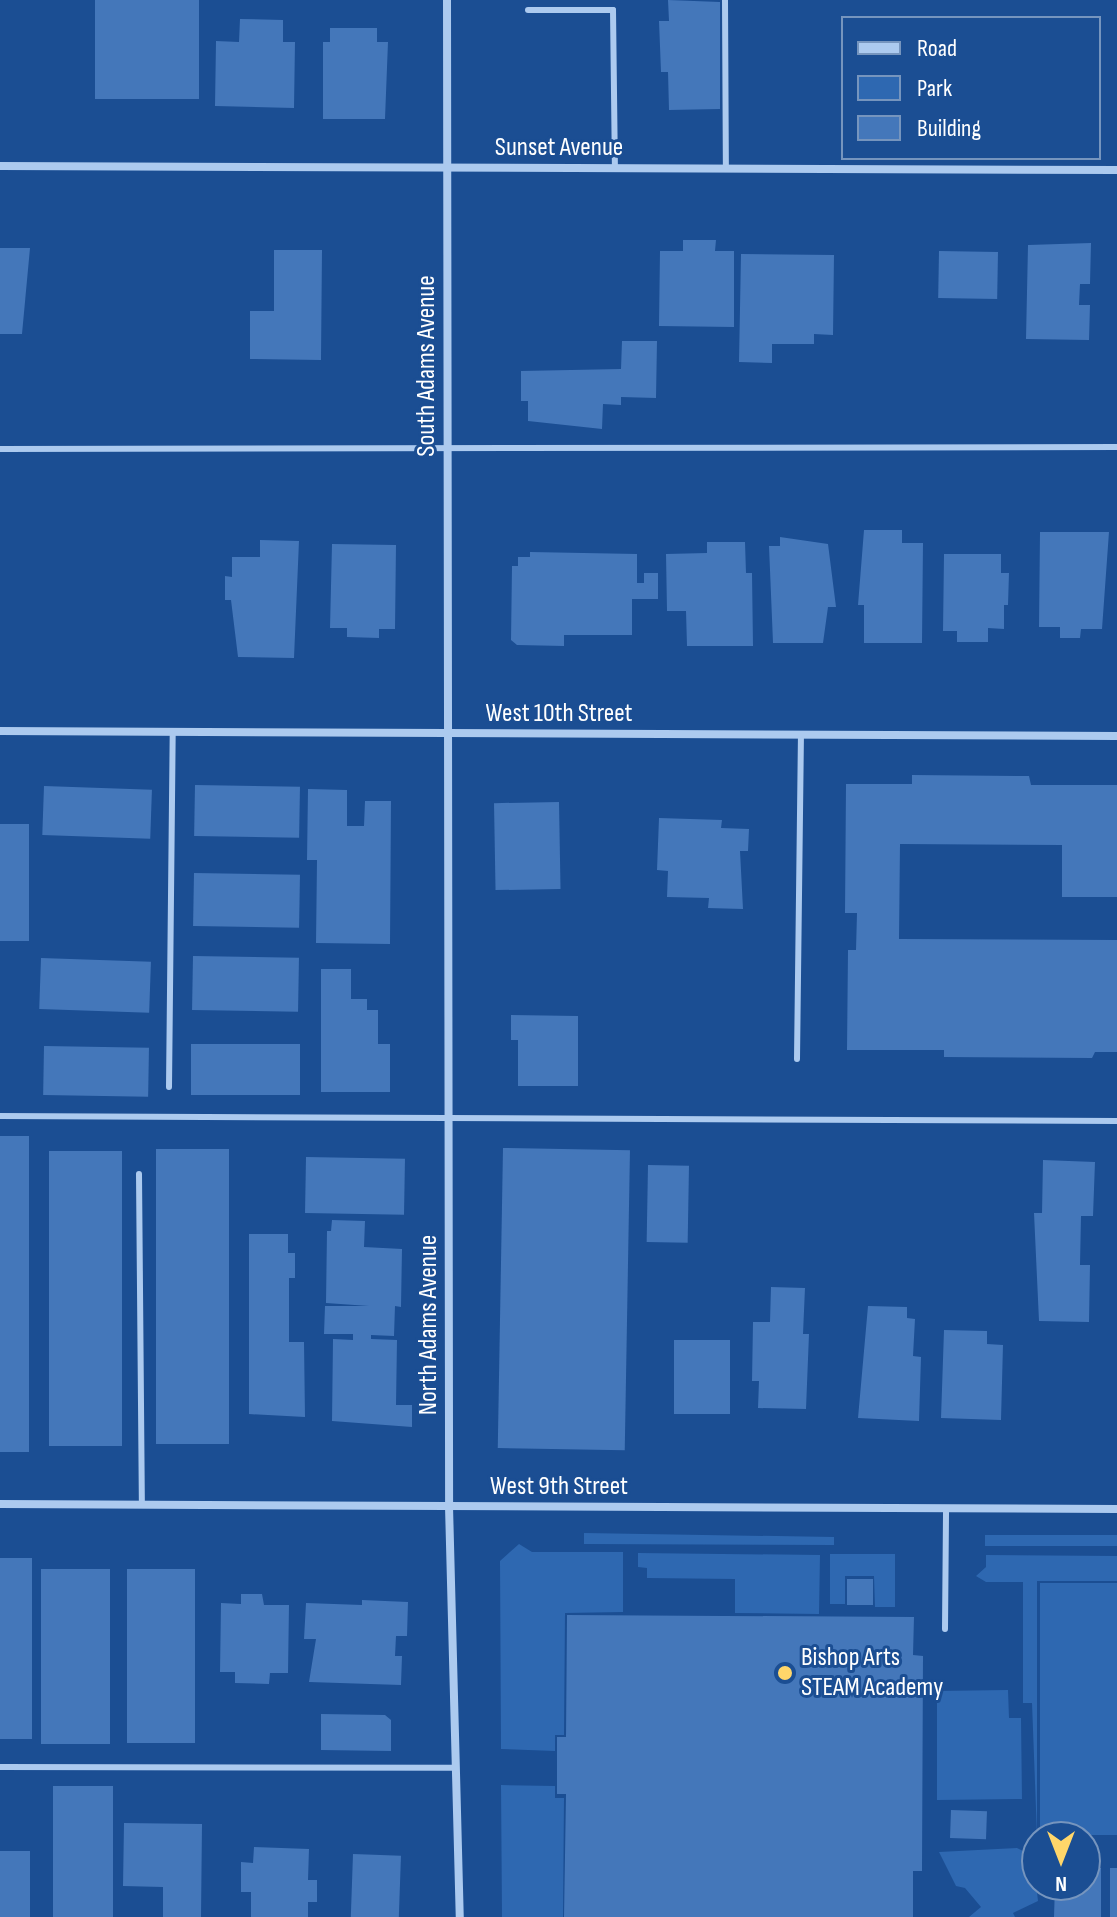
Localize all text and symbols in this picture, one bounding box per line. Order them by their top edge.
legend [841,16,1101,160]
text: Road [917,34,957,63]
text: Park [917,74,952,103]
text: Building [917,114,981,143]
street label: Sunset Avenue [495,132,623,164]
street label: South Adams Avenue [411,275,443,457]
street label: West 10th Street [485,698,633,730]
street label: North Adams Avenue [413,1235,445,1415]
street label: West 9th Street [490,1471,628,1503]
place label: Bishop Arts STEAM Academy [801,1642,943,1704]
marker: Bishop Arts STEAM Academy [776,1664,794,1682]
north arrow [1021,1821,1101,1901]
text: N [1055,1870,1067,1897]

